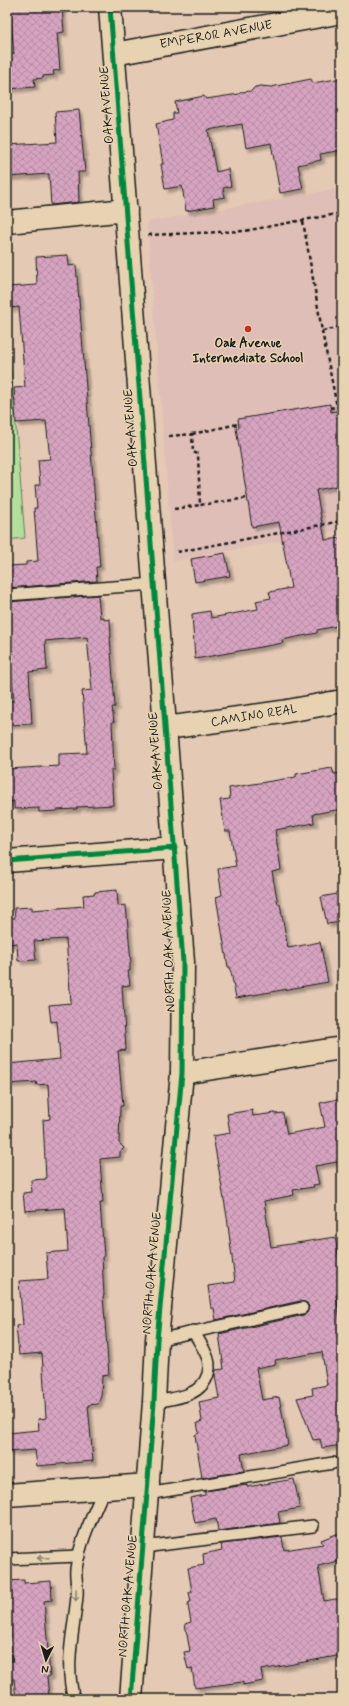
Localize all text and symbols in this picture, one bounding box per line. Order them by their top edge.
street label: EMPEROR AVENUE [158,17,274,53]
street label: OAK AVENUE [96,65,118,145]
marker: Oak Avenue Intermediate School [243,324,253,334]
place label: Oak Avenue Intermediate School [192,335,304,367]
street label: OAK AVENUE [120,388,142,468]
street label: CAMINO REAL [210,701,299,731]
street label: OAK AVENUE [145,711,167,791]
street label: NORTH OAK AVENUE [158,889,180,1013]
street label: NORTH OAK AVENUE [138,1211,166,1335]
street label: NORTH OAK AVENUE [114,1534,142,1658]
one-way arrow [37,1554,50,1561]
one-way arrow [73,1588,80,1601]
north arrow [26,1640,66,1680]
text: N [41,1662,49,1676]

